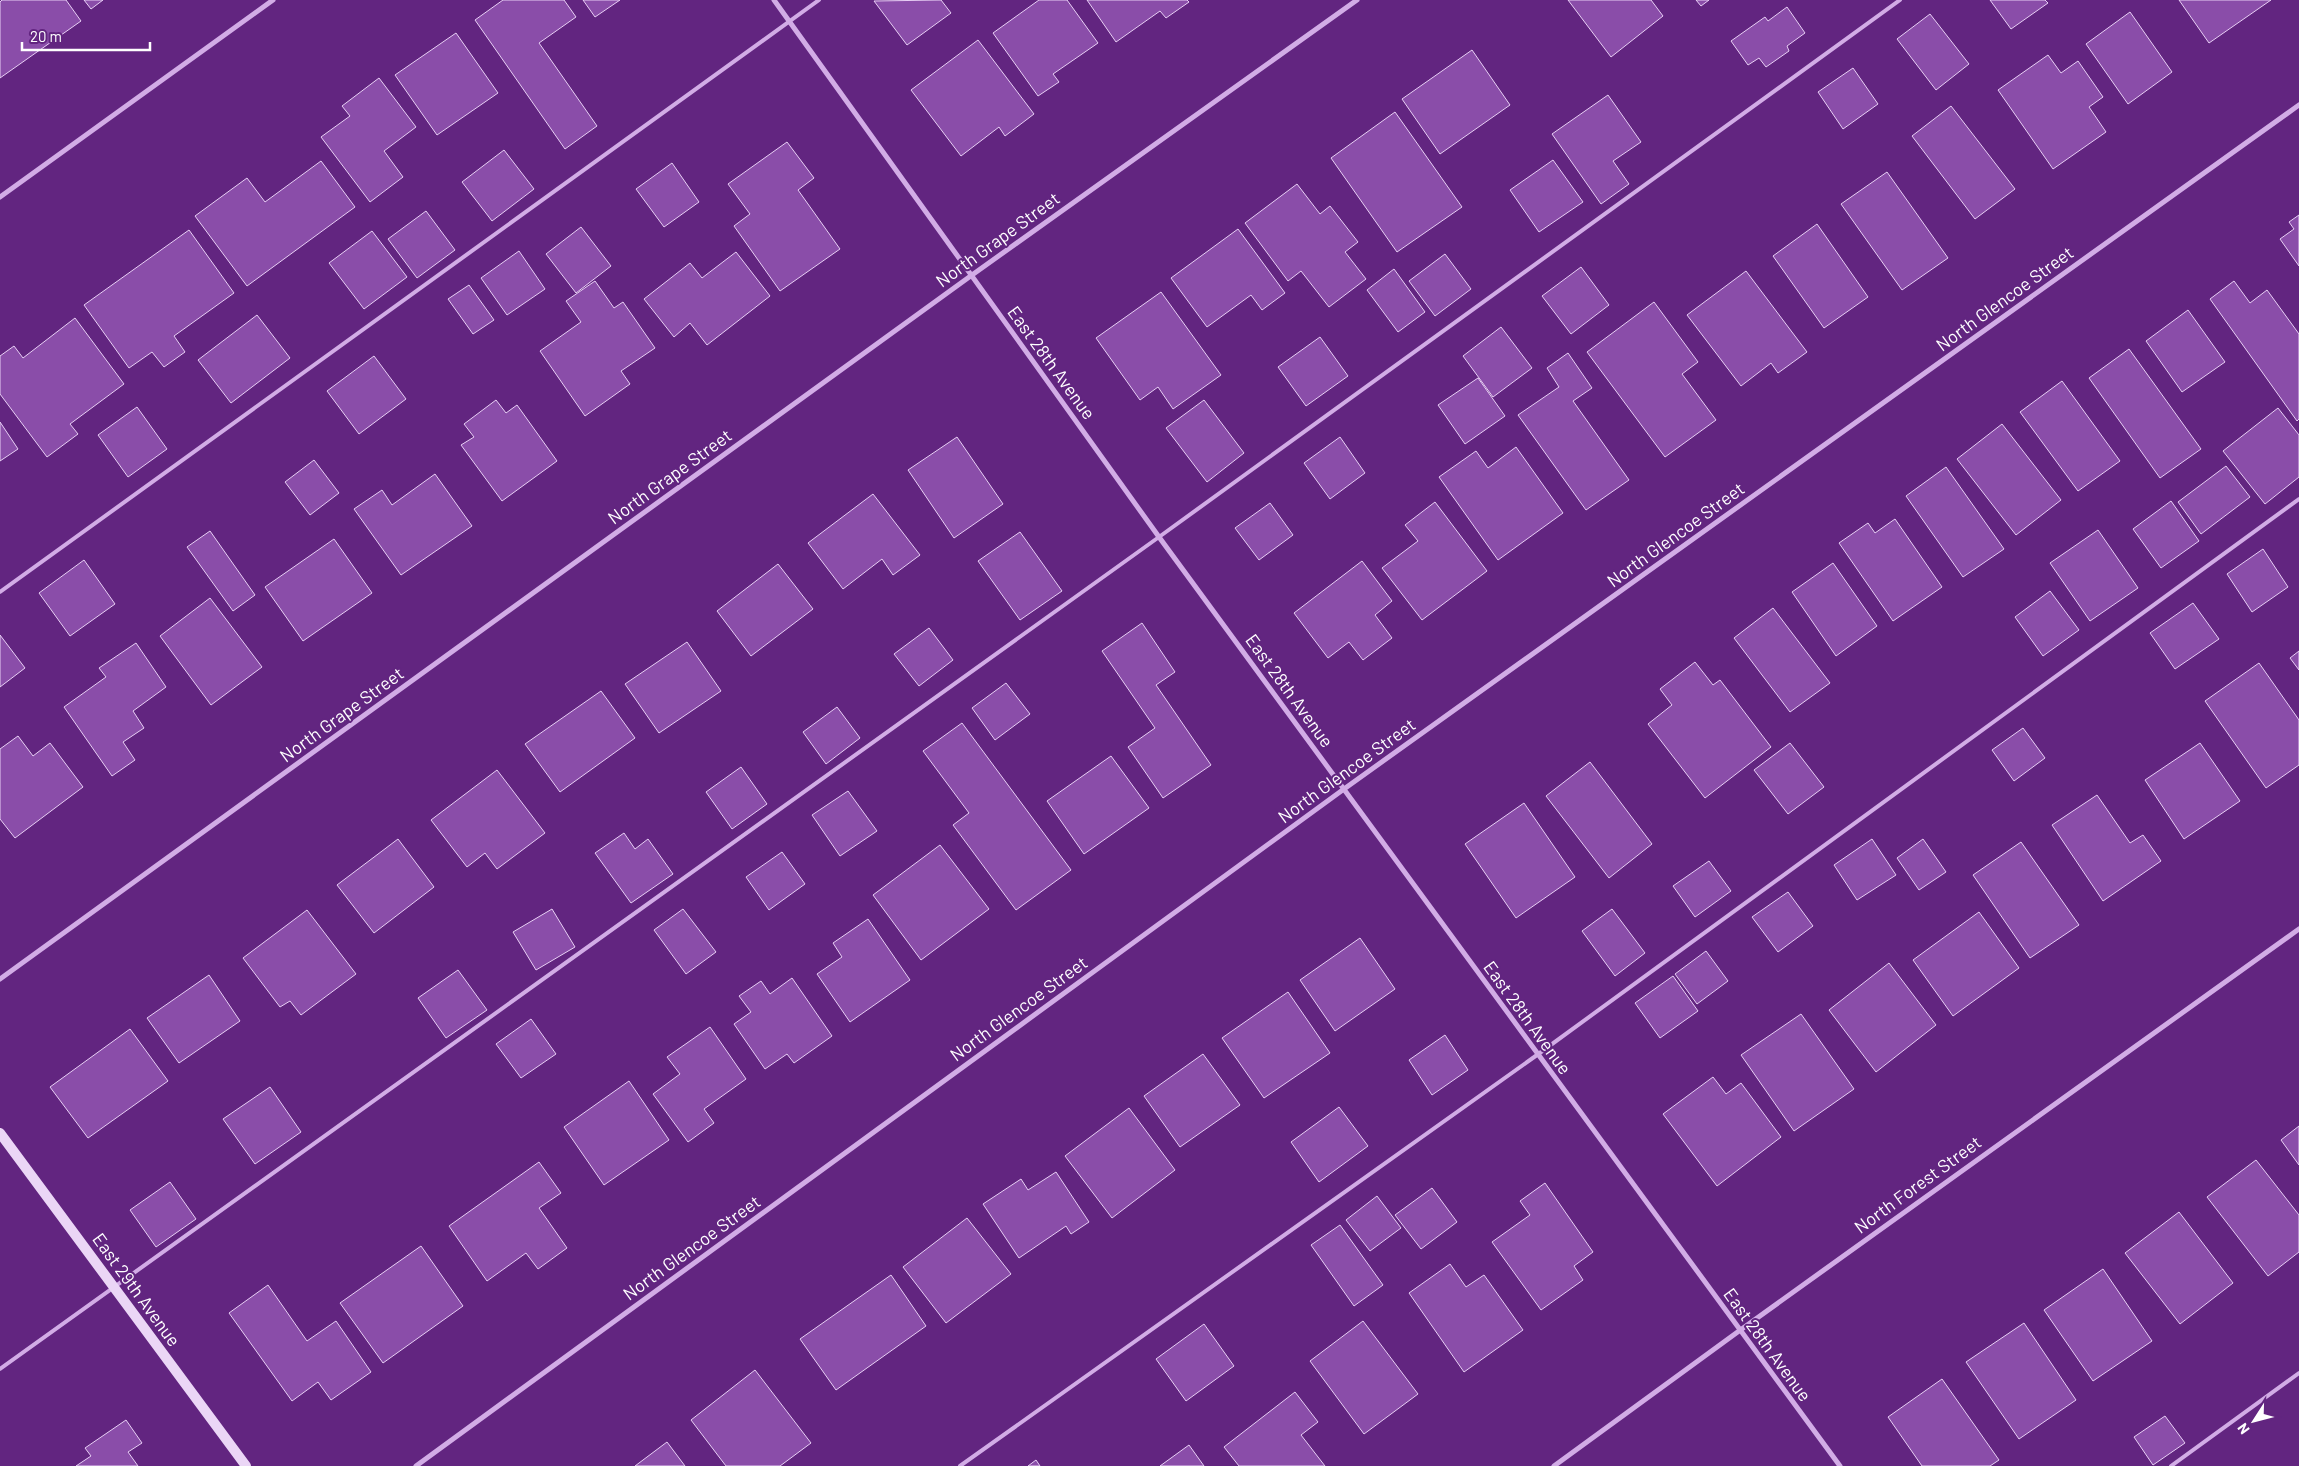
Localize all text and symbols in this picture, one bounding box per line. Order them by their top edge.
scale bar [22,20,150,52]
text: 20 m [30,27,62,45]
street label: North Grape Street [931,187,1064,291]
street label: North Glencoe Street [1931,241,2077,355]
street label: East 28th Avenue [1003,301,1100,423]
street label: North Grape Street [603,424,736,528]
street label: North Glencoe Street [1602,477,1748,591]
street label: East 28th Avenue [1241,629,1338,751]
street label: North Grape Street [275,662,408,766]
street label: North Glencoe Street [1273,713,1419,827]
street label: North Glencoe Street [945,951,1091,1065]
street label: East 28th Avenue [1479,956,1576,1078]
street label: North Forest Street [1850,1131,1985,1238]
street label: North Glencoe Street [618,1190,764,1304]
street label: East 29th Avenue [88,1228,185,1350]
street label: East 28th Avenue [1719,1283,1816,1405]
north arrow [2229,1396,2279,1446]
text: N [2233,1420,2253,1438]

